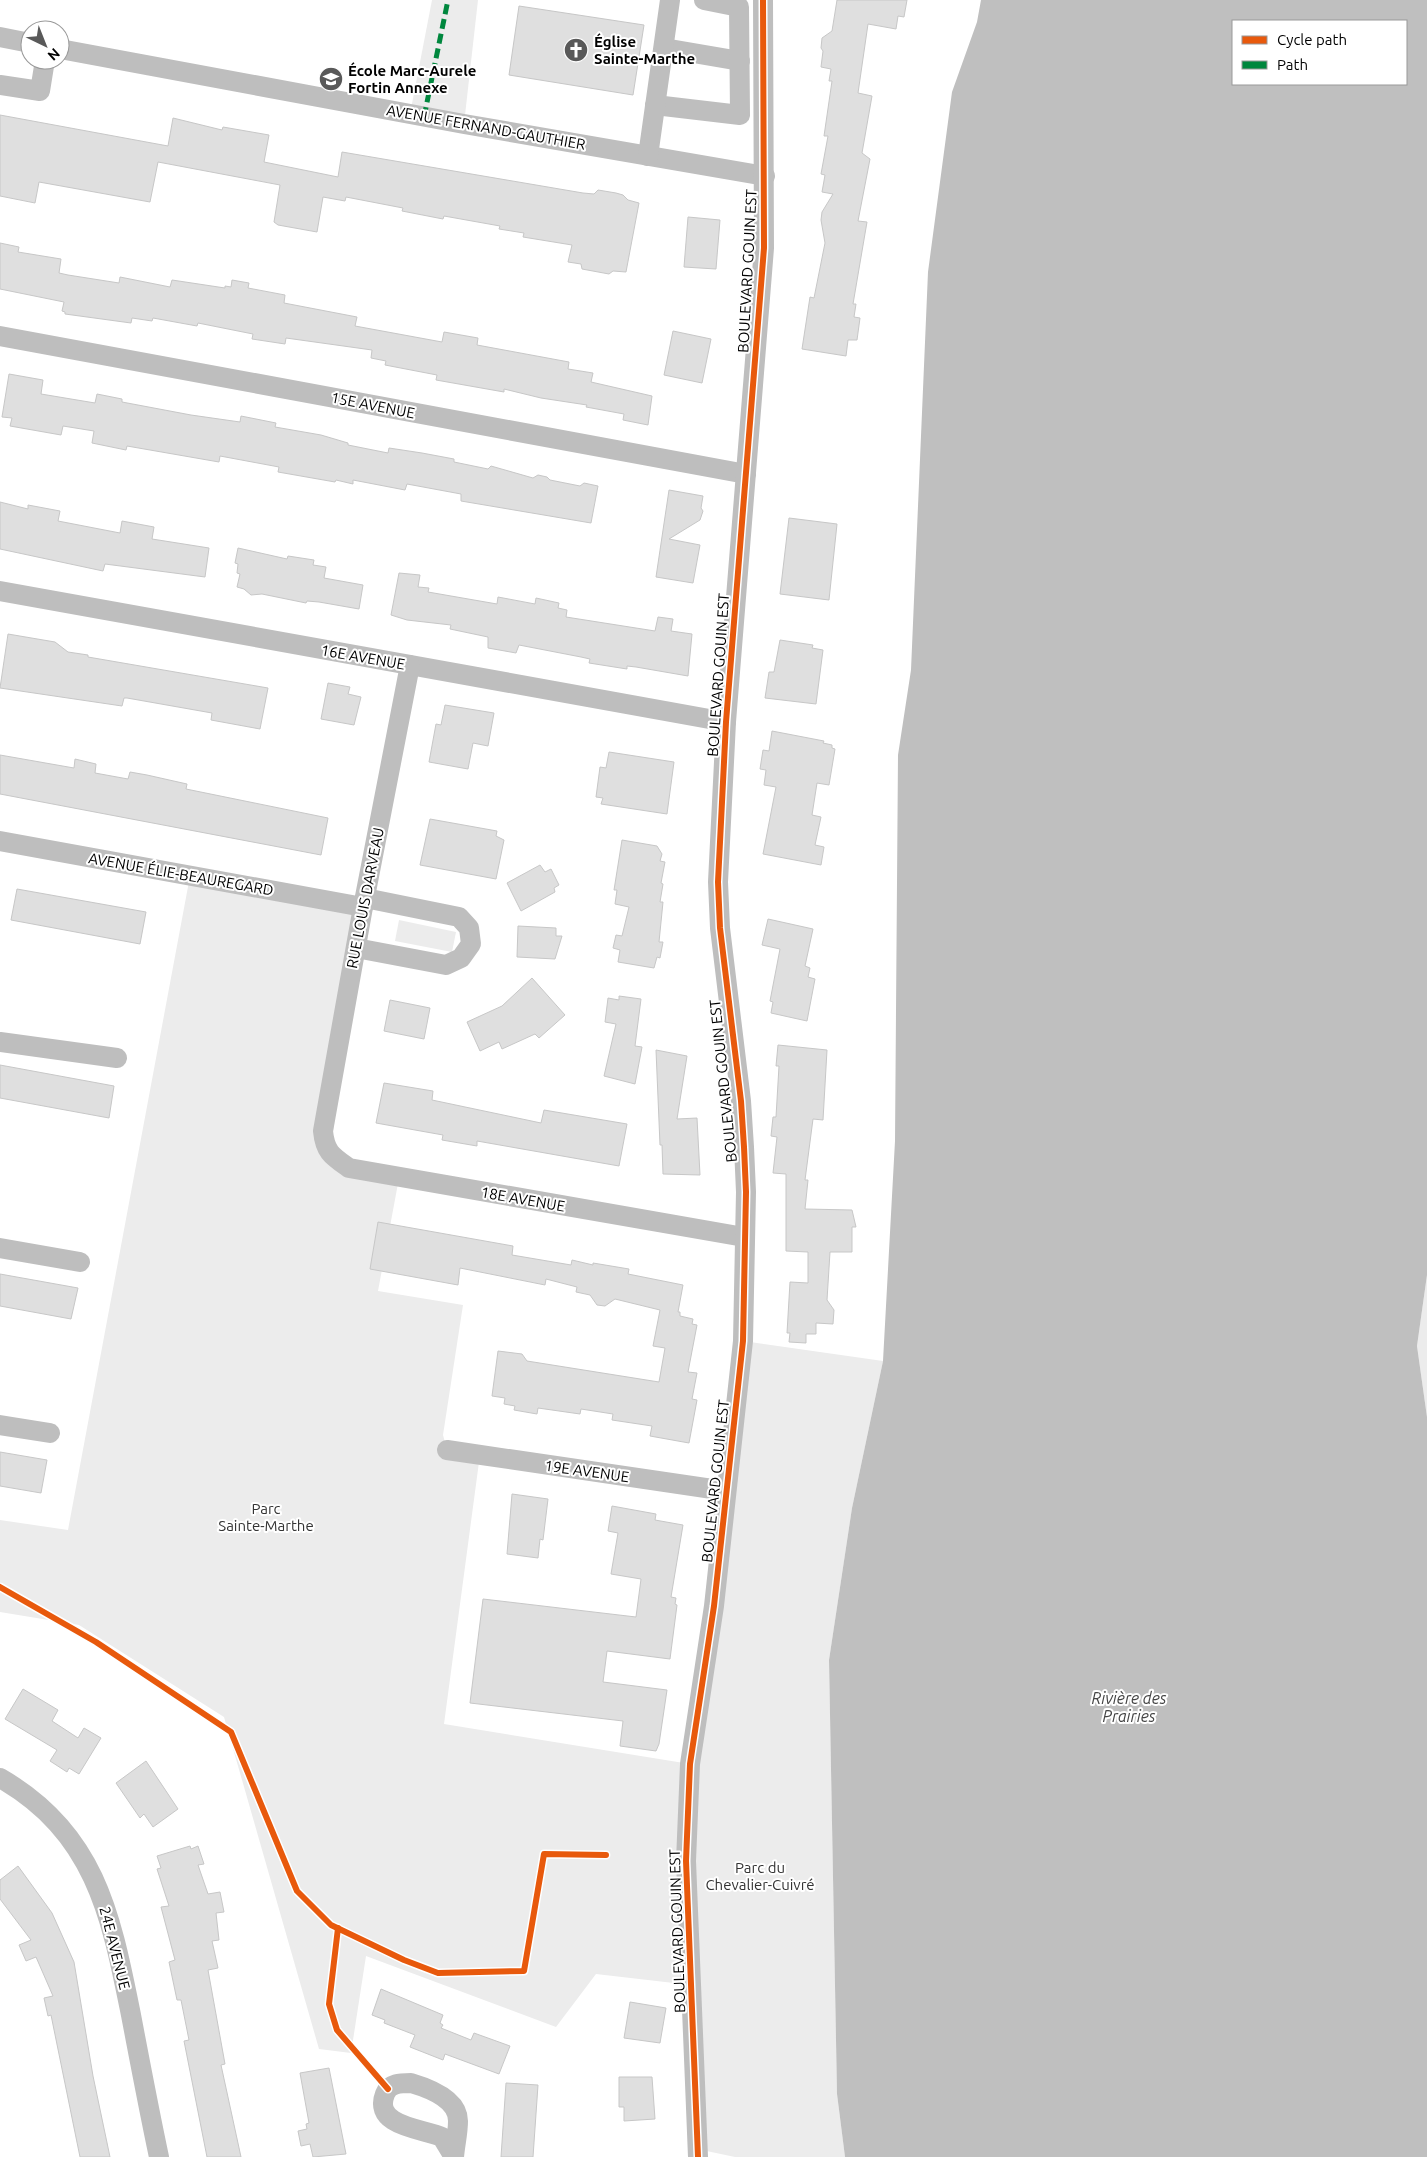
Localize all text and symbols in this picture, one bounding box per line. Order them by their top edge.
north arrow [20,20,70,70]
legend [1232,20,1407,85]
text: Cycle path [1277,31,1347,48]
place label: Église Sainte-Marthe [594,33,695,67]
church icon: Église Sainte-Marthe [563,37,589,63]
text: N [45,45,63,64]
text: Path [1277,56,1308,73]
place label: École Marc-Aurele Fortin Annexe [348,62,476,96]
school or university icon: École Marc-Aurele Fortin Annexe [318,66,344,92]
street label: AVENUE FERNAND-GAUTHIER [385,101,587,153]
street label: BOULEVARD GOUIN EST [734,188,760,353]
street label: 15E AVENUE [330,389,416,421]
street label: BOULEVARD GOUIN EST [704,592,732,757]
street label: 16E AVENUE [320,641,406,673]
street label: RUE LOUIS DARVEAU [343,826,387,970]
street label: AVENUE ÉLIE-BEAUREGARD [87,849,275,899]
street label: BOULEVARD GOUIN EST [706,998,740,1163]
street label: 18E AVENUE [480,1183,566,1215]
street label: BOULEVARD GOUIN EST [698,1398,732,1563]
street label: 19E AVENUE [544,1457,630,1485]
park label: Parc Sainte-Marthe [218,1500,314,1534]
water label: Rivière des Prairies [1092,1689,1167,1725]
street label: BOULEVARD GOUIN EST [666,1848,688,2013]
park label: Parc du Chevalier-Cuivré [705,1859,815,1893]
street label: 24E AVENUE [96,1905,134,1991]

